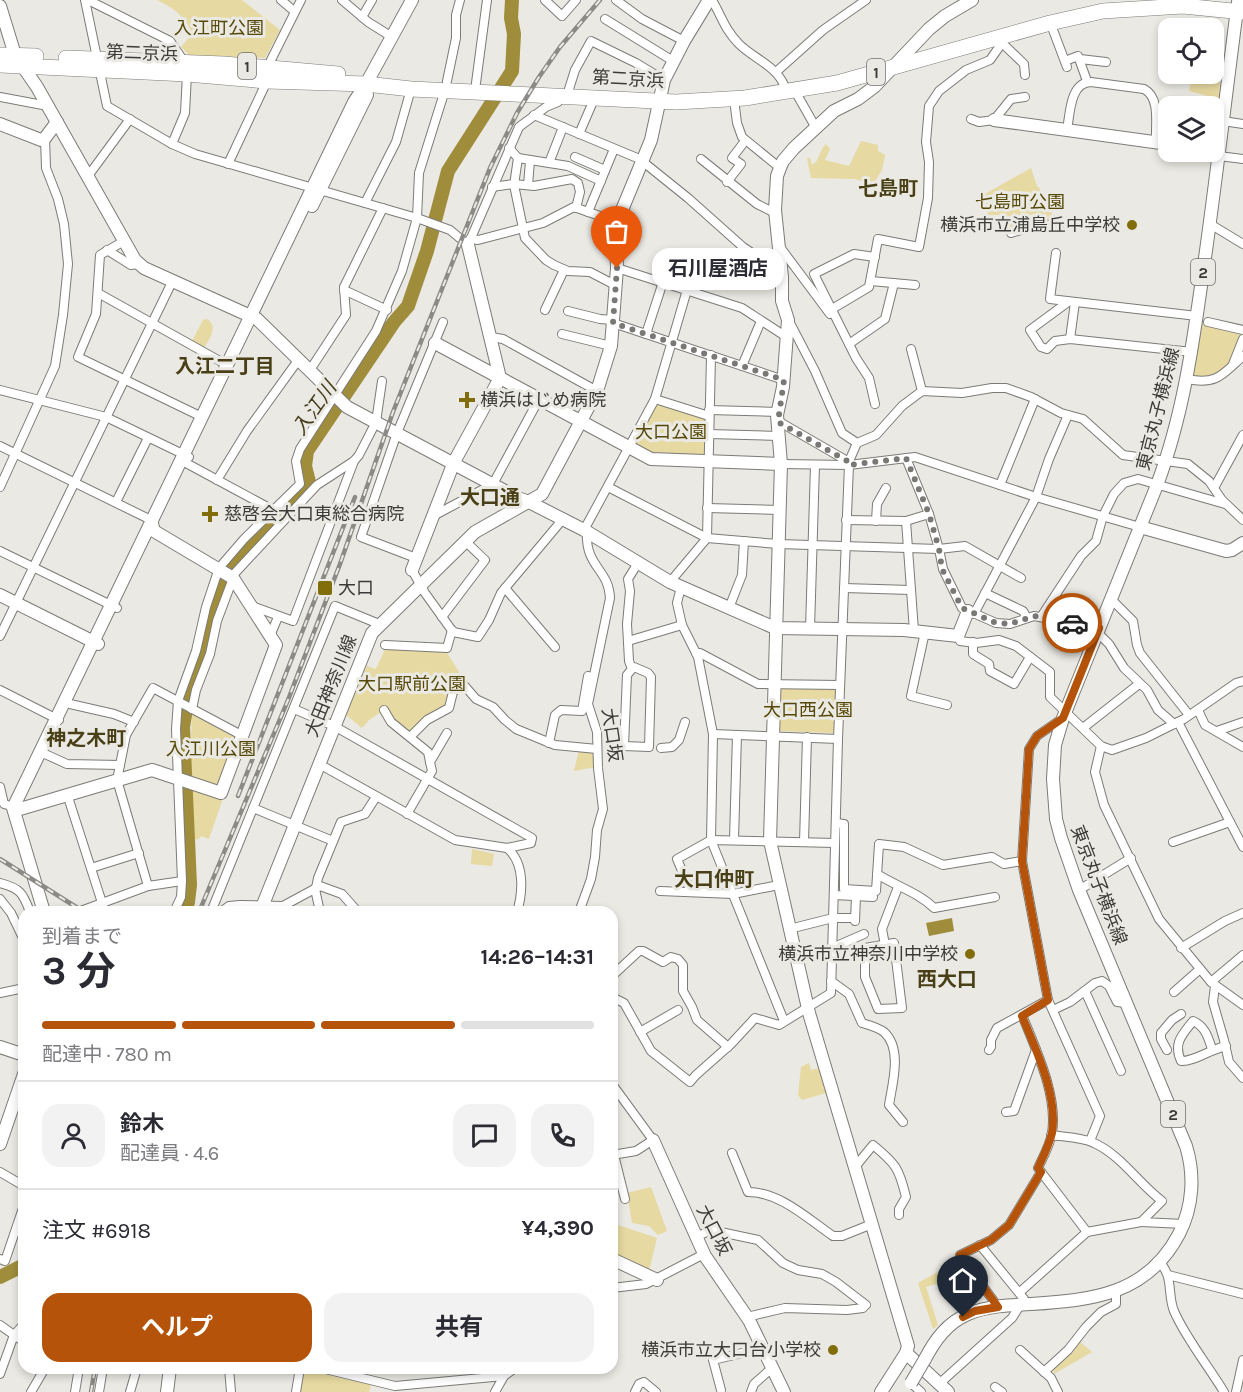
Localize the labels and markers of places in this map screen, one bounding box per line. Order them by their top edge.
pin [591,206,642,268]
place label: 横浜市立浦島丘中学校 [940,214,1120,236]
marker: 横浜市立浦島丘中学校 [1125,218,1139,232]
callout: 石川屋酒店 [653,247,785,289]
place label: 横浜はじめ病院 [480,389,606,411]
marker: 横浜はじめ病院 [458,391,476,409]
place label: 慈啓会大口東総合病院 [224,503,404,525]
marker: 慈啓会大口東総合病院 [201,505,219,523]
place label: 大口 [338,577,374,599]
marker: 大口 [316,579,334,597]
place label: 横浜市立神奈川中学校 [778,943,958,965]
marker: 横浜市立神奈川中学校 [963,947,977,961]
pin [937,1255,988,1317]
place label: 横浜市立大口台小学校 [641,1339,821,1361]
marker: 横浜市立大口台小学校 [826,1343,840,1357]

